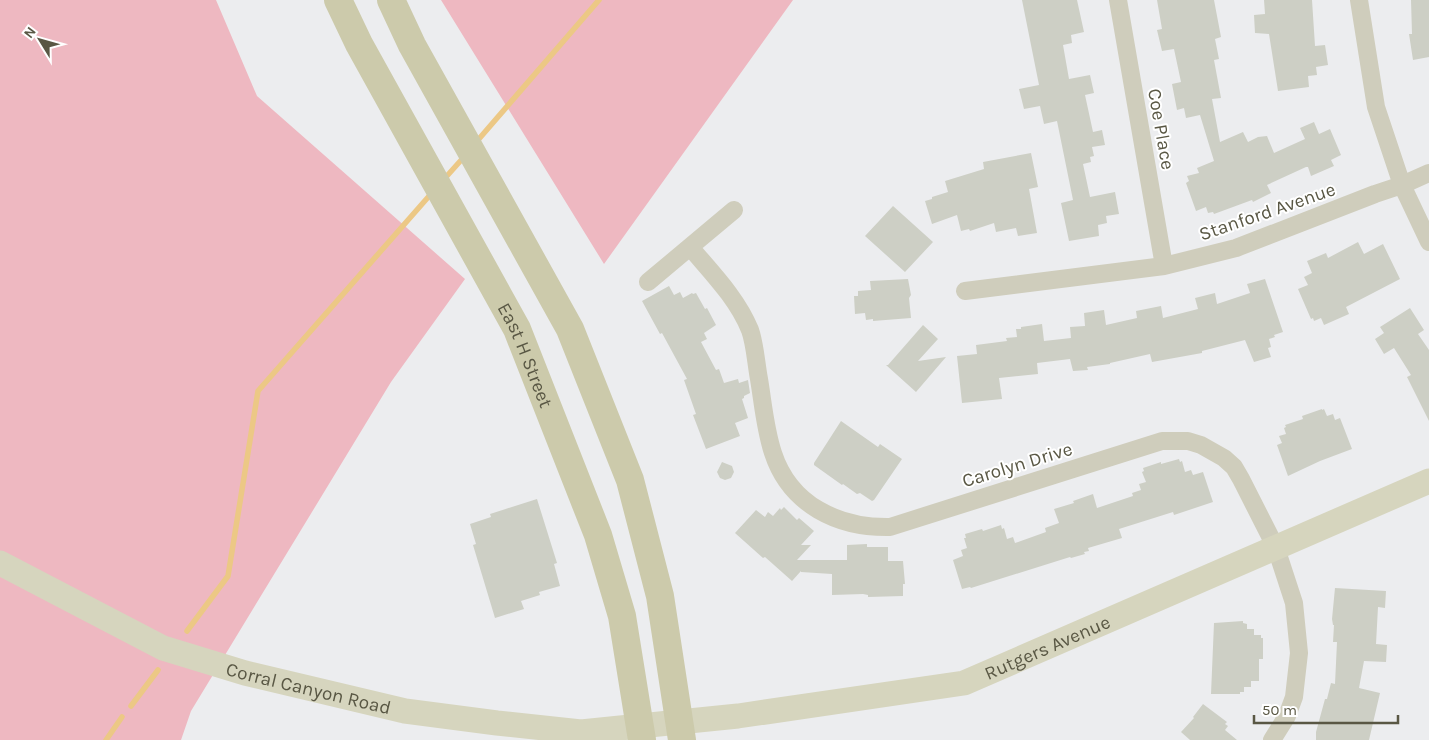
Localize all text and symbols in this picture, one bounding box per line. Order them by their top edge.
north arrow [15,15,65,65]
text: N [20,23,40,42]
street label: Coe Place [1143,87,1179,172]
street label: Stanford Avenue [1196,178,1338,246]
street label: East H Street [493,299,557,411]
street label: Carolyn Drive [960,438,1075,492]
street label: Rutgers Avenue [981,611,1114,685]
street label: Corral Canyon Road [223,658,393,719]
scale bar [1254,692,1398,724]
text: 50 m [1262,701,1297,719]

